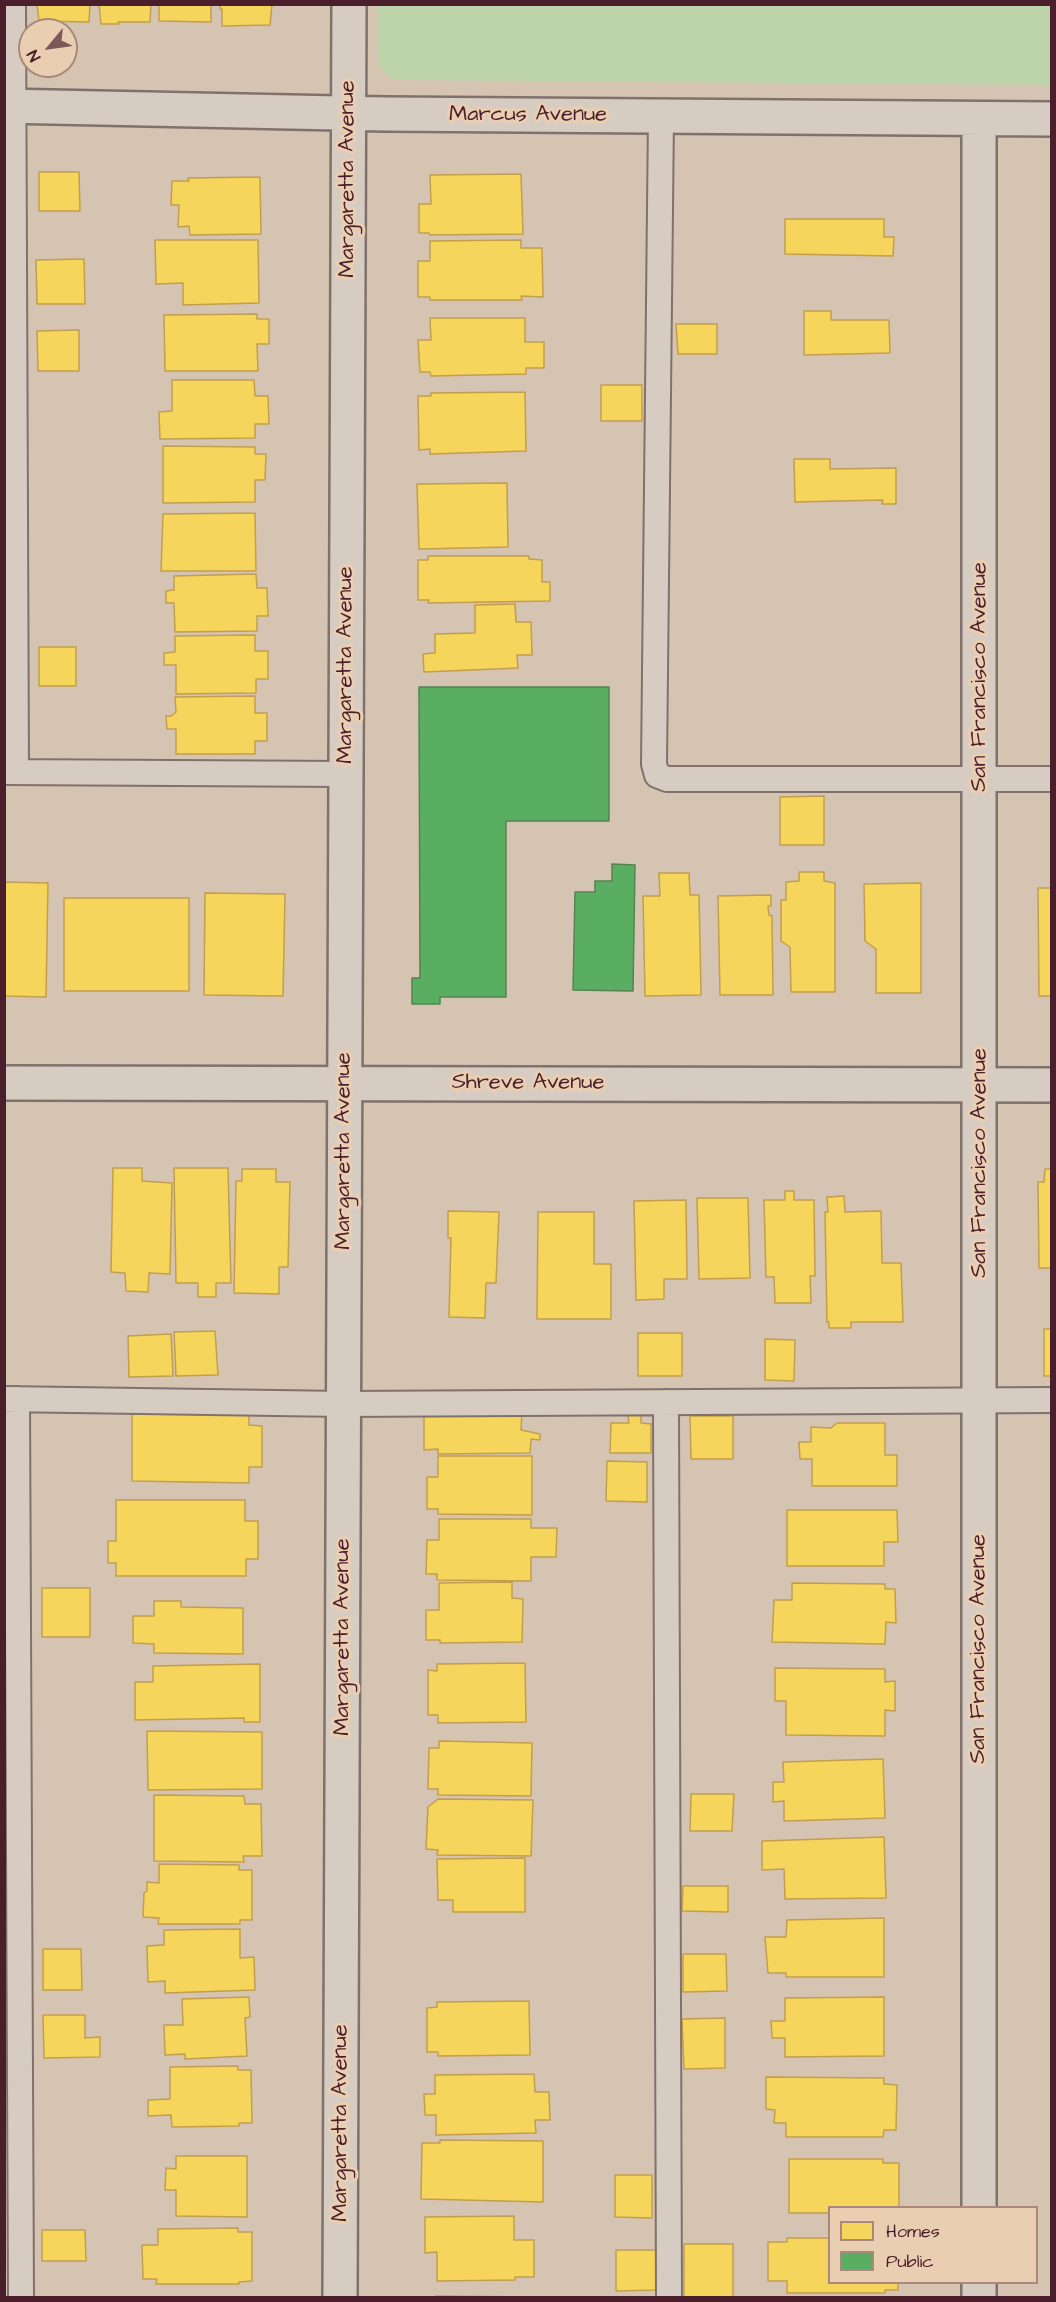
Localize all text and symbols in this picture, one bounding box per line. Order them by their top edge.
north arrow [18,18,78,78]
text: N [22,46,46,65]
street label: Margaretta Avenue [335,80,361,278]
street label: Marcus Avenue [449,102,607,128]
street label: San Francisco Avenue [967,562,993,792]
street label: Margaretta Avenue [333,566,359,764]
street label: San Francisco Avenue [967,1048,993,1278]
street label: Margaretta Avenue [331,1052,357,1250]
street label: Shreve Avenue [452,1070,604,1096]
street label: San Francisco Avenue [966,1534,992,1764]
street label: Margaretta Avenue [330,1538,356,1736]
street label: Margaretta Avenue [328,2024,354,2222]
legend [828,2206,1038,2284]
text: Homes [886,2219,940,2244]
text: Public [886,2249,934,2274]

